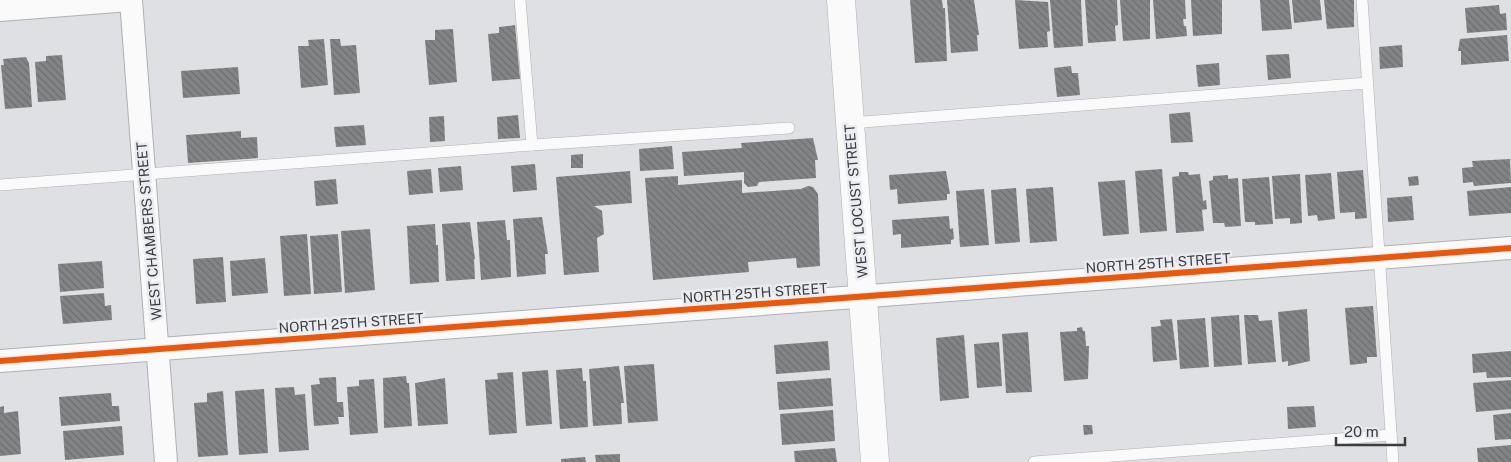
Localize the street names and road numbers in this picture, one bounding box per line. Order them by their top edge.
street label: WEST LOCUST STREET [841,123,871,279]
street label: WEST CHAMBERS STREET [133,141,165,321]
street label: NORTH 25TH STREET [1085,250,1231,276]
street label: NORTH 25TH STREET [682,280,828,306]
street label: NORTH 25TH STREET [278,310,424,336]

